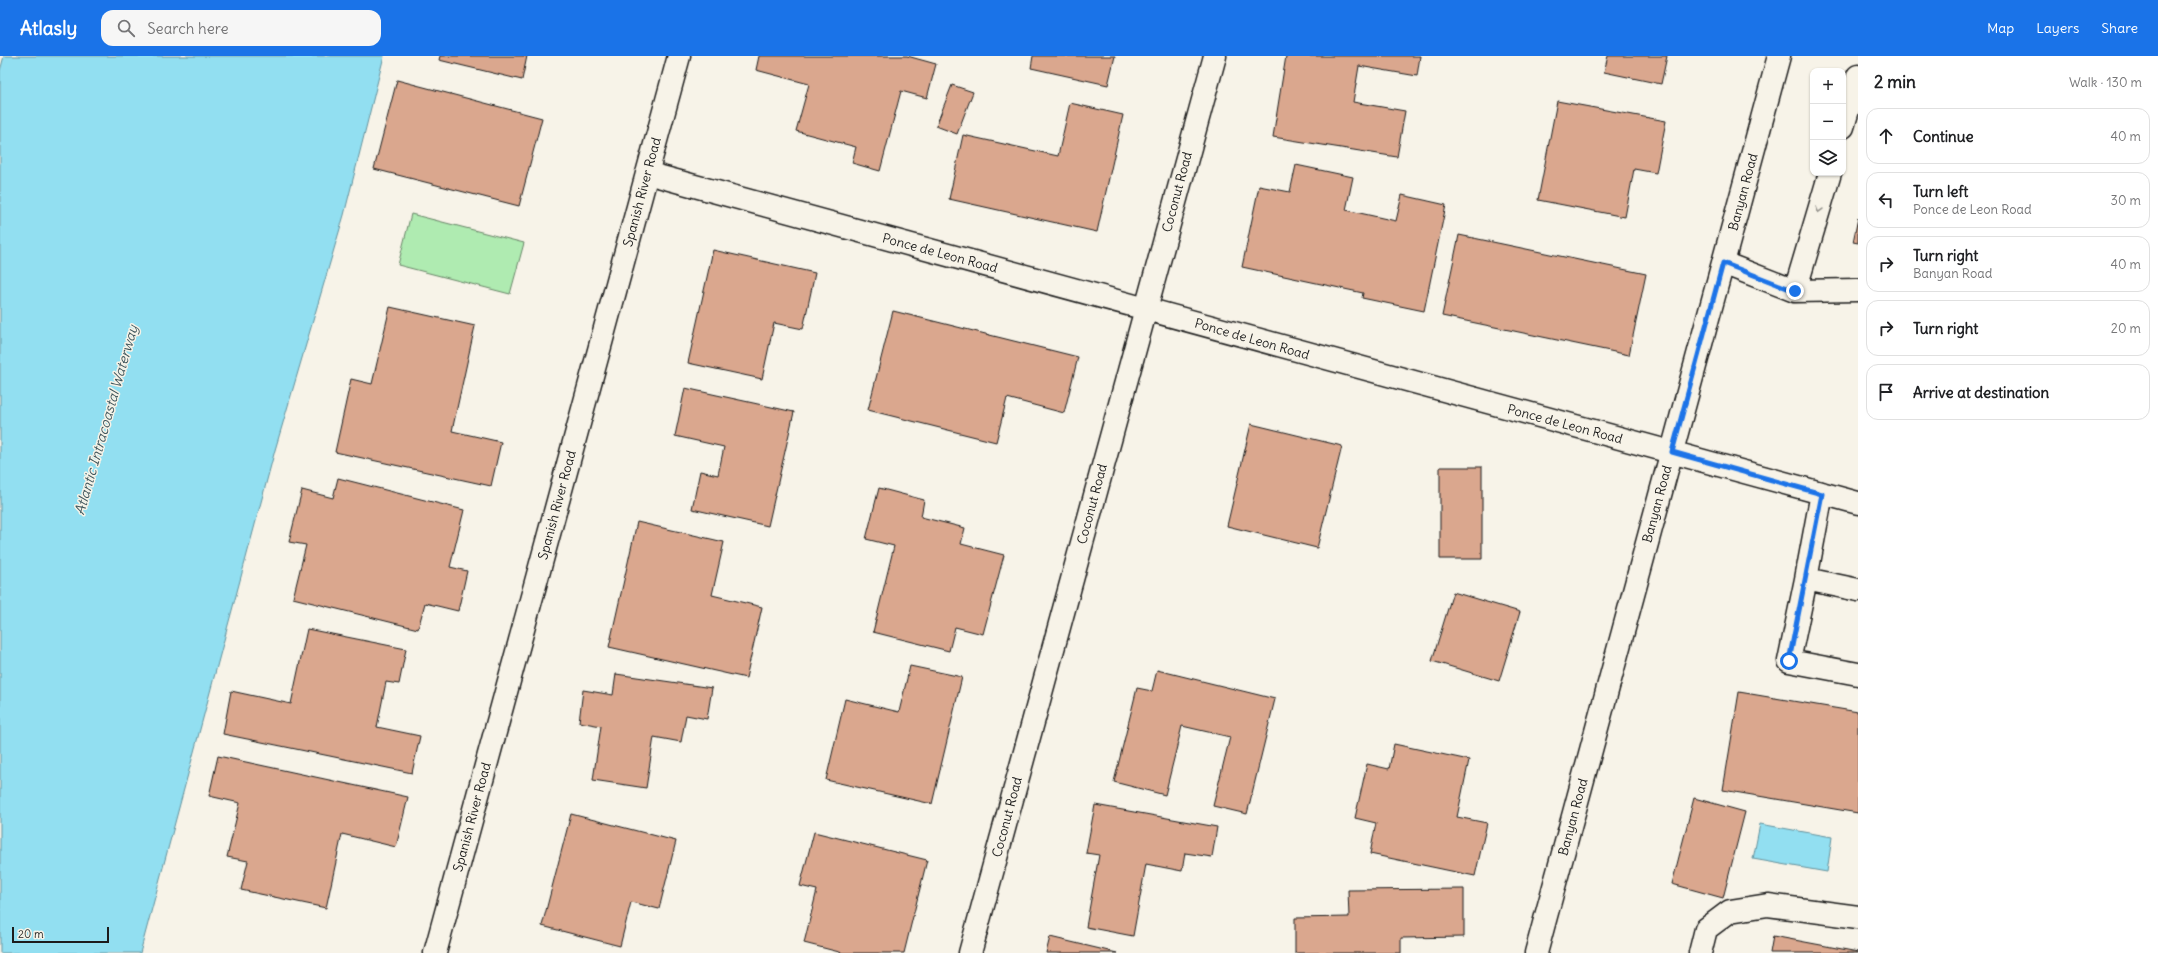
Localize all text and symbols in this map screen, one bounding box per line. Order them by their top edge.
search box [101,10,381,46]
text: Atlasly [20,16,77,40]
icon: search [115,17,137,39]
text: Search here [147,19,229,38]
text: Map [1987,19,2014,37]
text: Layers [2036,19,2079,37]
text: Share [2101,19,2138,37]
map controls [1810,68,1846,176]
button: + [1810,68,1846,104]
text: 2 min [1874,71,1916,93]
text: Walk · 130 m [2069,74,2142,91]
button: − [1810,104,1846,140]
icon: ahead [1875,125,1897,147]
text: Continue [1913,127,1974,146]
text: 40 m [2110,128,2141,145]
street label: Spanish River Road [619,135,665,248]
button: layers [1810,140,1846,176]
street label: Coconut Road [1158,150,1196,234]
street label: Banyan Road [1725,151,1762,233]
text: Turn left [1913,182,1968,201]
icon: left [1875,189,1897,211]
text: 30 m [2111,192,2141,209]
text: Ponce de Leon Road [1913,201,2032,218]
one-way arrow [1815,207,1824,214]
street label: Ponce de Leon Road [881,229,1000,277]
text: Turn right [1913,246,1978,265]
icon: right [1875,253,1897,275]
text: 40 m [2110,256,2141,273]
text: Banyan Road [1913,265,1992,282]
route end [1786,282,1804,300]
street label: Ponce de Leon Road [1193,314,1312,364]
icon: right [1875,317,1897,339]
text: Turn right [1913,319,1978,338]
text: 20 m [2111,320,2141,337]
water label: Atlantic Intracoastal Waterway [70,322,142,517]
icon: arrive [1875,381,1897,403]
text: Arrive at destination [1913,383,2049,402]
street label: Ponce de Leon Road [1506,400,1625,448]
street label: Spanish River Road [534,448,580,561]
street label: Coconut Road [1073,462,1111,546]
street label: Banyan Road [1639,463,1676,545]
route start [1780,652,1798,670]
street label: Spanish River Road [449,760,495,873]
street label: Coconut Road [988,775,1026,859]
street label: Banyan Road [1555,776,1592,858]
scale bar [12,925,109,944]
text: 20 m [18,927,44,941]

